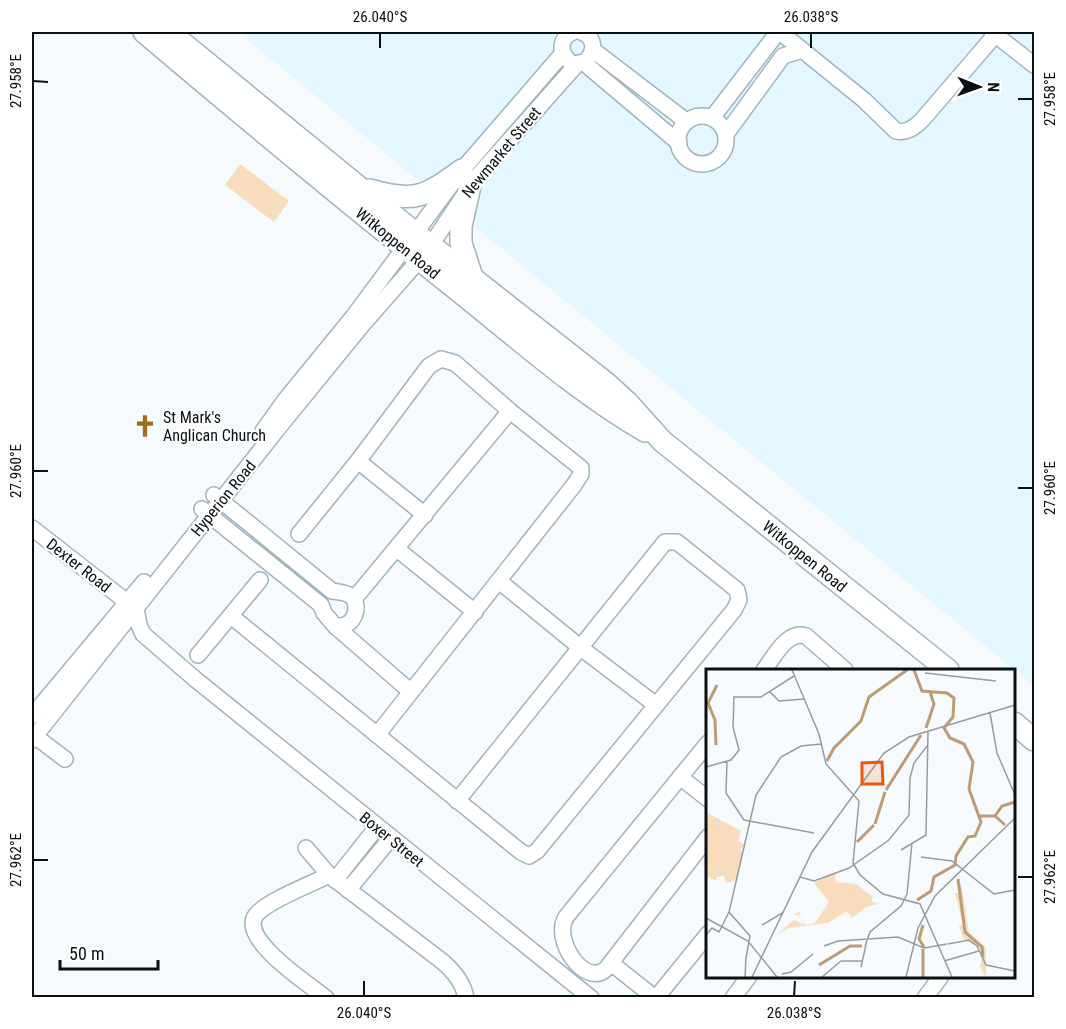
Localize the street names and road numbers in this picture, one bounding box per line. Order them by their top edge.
street label: Newmarket Street [458,103,545,202]
street label: Witkoppen Road [352,204,444,283]
street label: Hyperion Road [187,457,260,540]
street label: Witkoppen Road [759,517,851,596]
street label: Dexter Road [43,534,115,596]
street label: Boxer Street [356,808,428,871]

